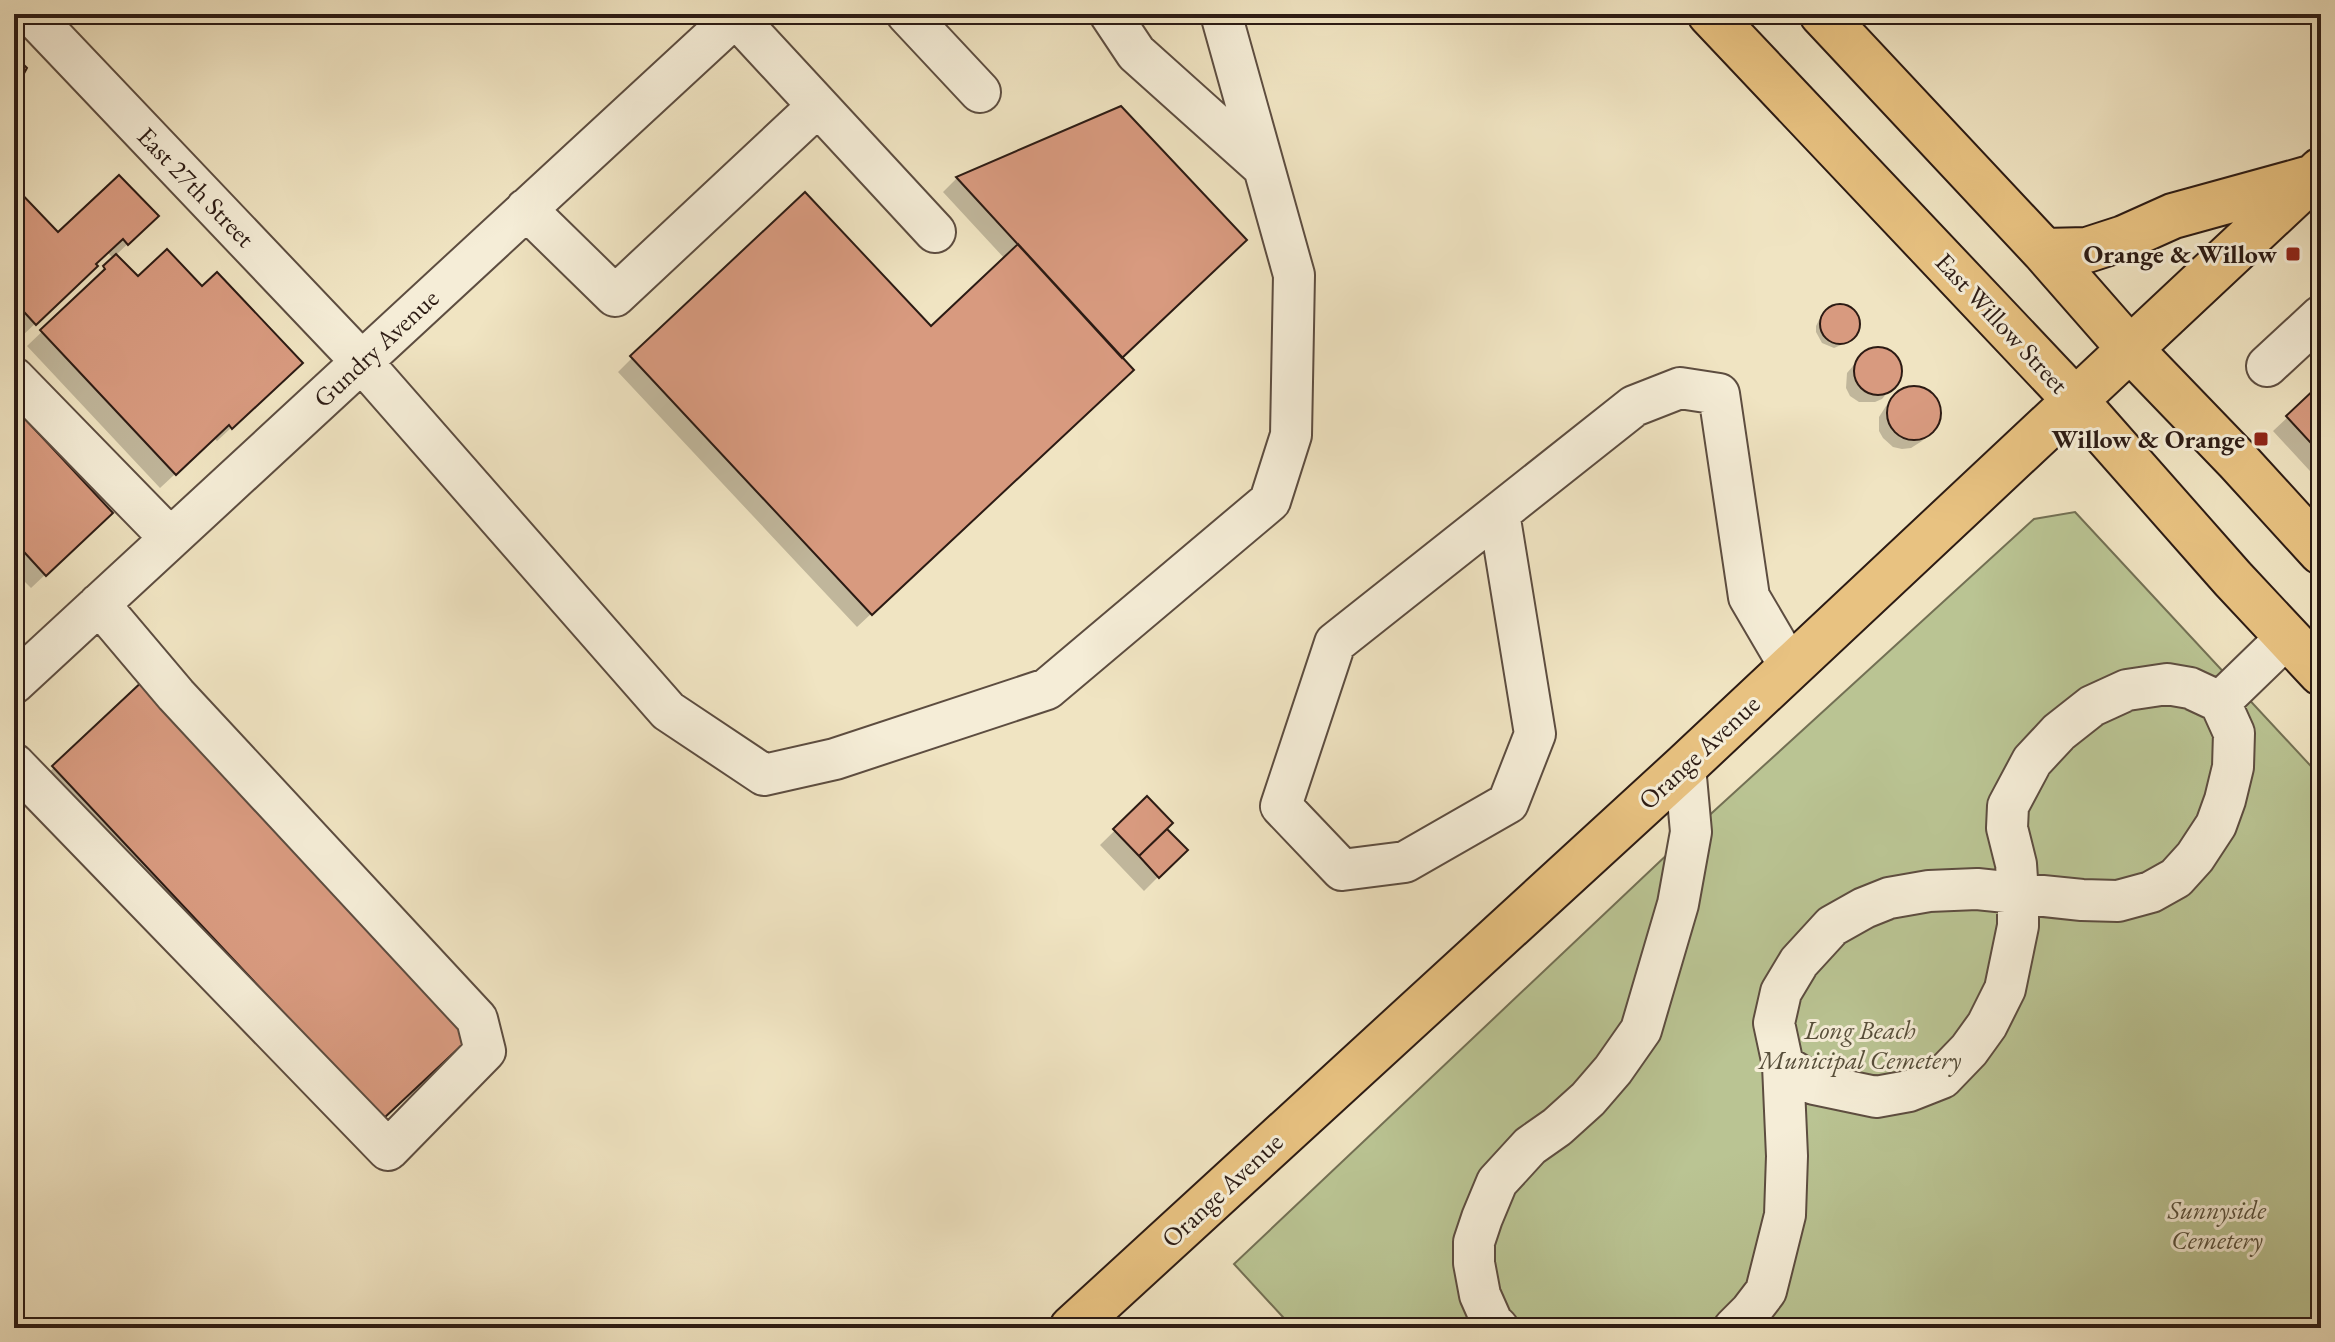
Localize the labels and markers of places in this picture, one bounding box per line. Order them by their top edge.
place label: Orange & Willow [2084,237,2277,271]
marker: Orange & Willow [2284,245,2302,263]
place label: Willow & Orange [2052,422,2245,456]
marker: Willow & Orange [2252,430,2270,448]

